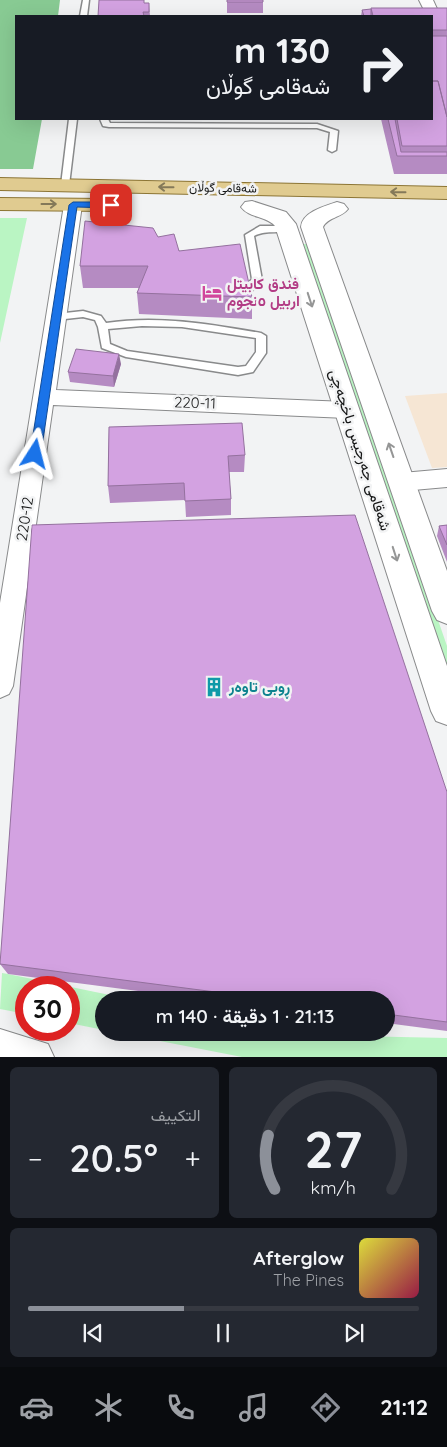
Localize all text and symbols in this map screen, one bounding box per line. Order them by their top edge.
text: 130 m [234,28,330,72]
icon: right [348,35,413,100]
text: شەقامی گوڵان [206,72,330,100]
street label: شەقامی گوڵان [189,179,257,197]
one-way arrow [158,183,174,192]
pin [90,184,132,226]
one-way arrow [391,187,407,196]
icon: arrive [97,191,125,219]
one-way arrow [40,200,56,209]
place label: فندق كابيتل اربيل ٥نجوم [227,274,300,311]
hotel icon: فندق كابيتل اربيل ٥نجوم [201,282,223,304]
one-way arrow [306,292,316,308]
street label: شەقامی جەرجیس باخچەچی [324,367,396,533]
street label: 220-11 [174,392,216,413]
position arrow [8,427,60,479]
one-way arrow [386,442,395,458]
street label: 220-12 [12,495,37,542]
one-way arrow [391,546,400,562]
building icon: ڕوبی تاوەر [203,676,225,698]
place label: ڕوبی تاوەر [228,677,290,699]
speed limit sign: 30 [15,976,80,1041]
text: 21:13 · 1 دقيقة · 140 m [156,1004,334,1028]
text: التكييف [151,1105,201,1125]
text: 27 [304,1116,362,1181]
text: 20.5° [69,1134,158,1182]
text: − [28,1141,43,1176]
text: + [185,1141,200,1176]
text: km/h [310,1176,355,1198]
text: Afterglow [253,1246,344,1270]
text: The Pines [273,1270,344,1290]
icon: previous [79,1319,107,1347]
icon: pause [209,1319,237,1347]
icon: next [340,1319,368,1347]
icon: car [19,1390,54,1425]
icon: climate [91,1390,126,1425]
icon: phone [163,1390,198,1425]
icon: music [236,1390,271,1425]
icon: directions [308,1390,343,1425]
text: 21:12 [380,1393,428,1421]

